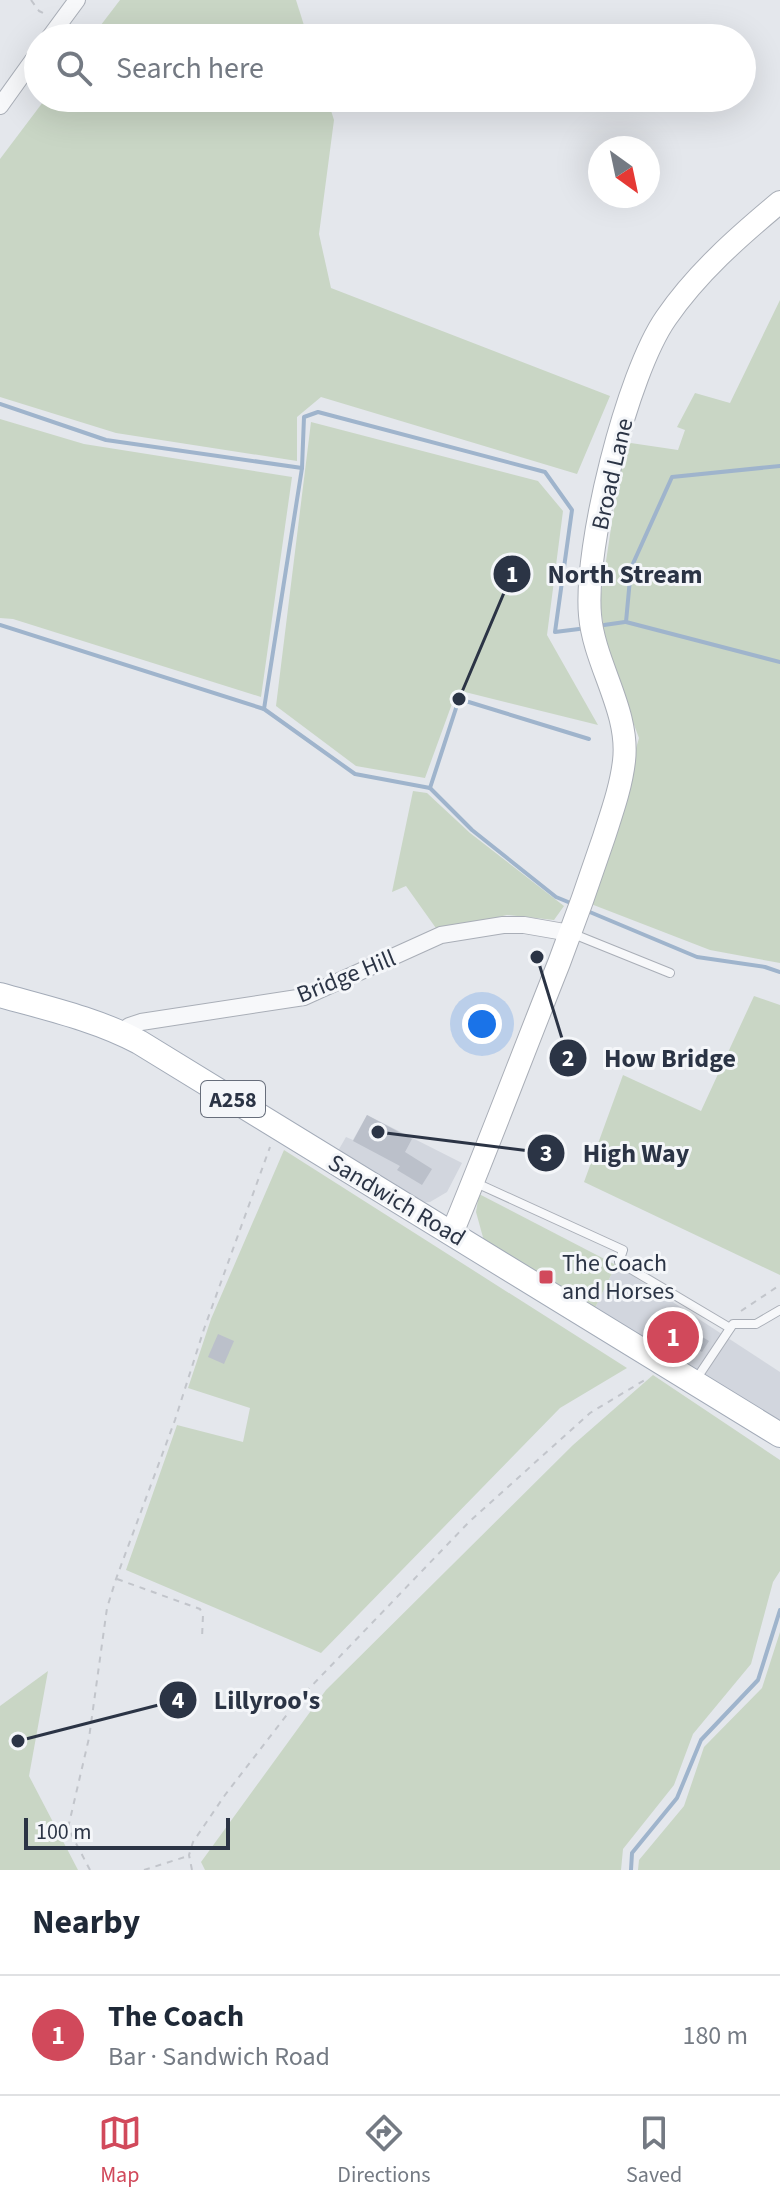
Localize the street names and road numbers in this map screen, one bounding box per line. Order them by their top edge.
street label: Broad Lane [583,415,642,534]
street label: Bridge Hill [291,941,401,1012]
road number: A258 [201,1081,265,1117]
street label: Sandwich Road [321,1146,472,1255]

